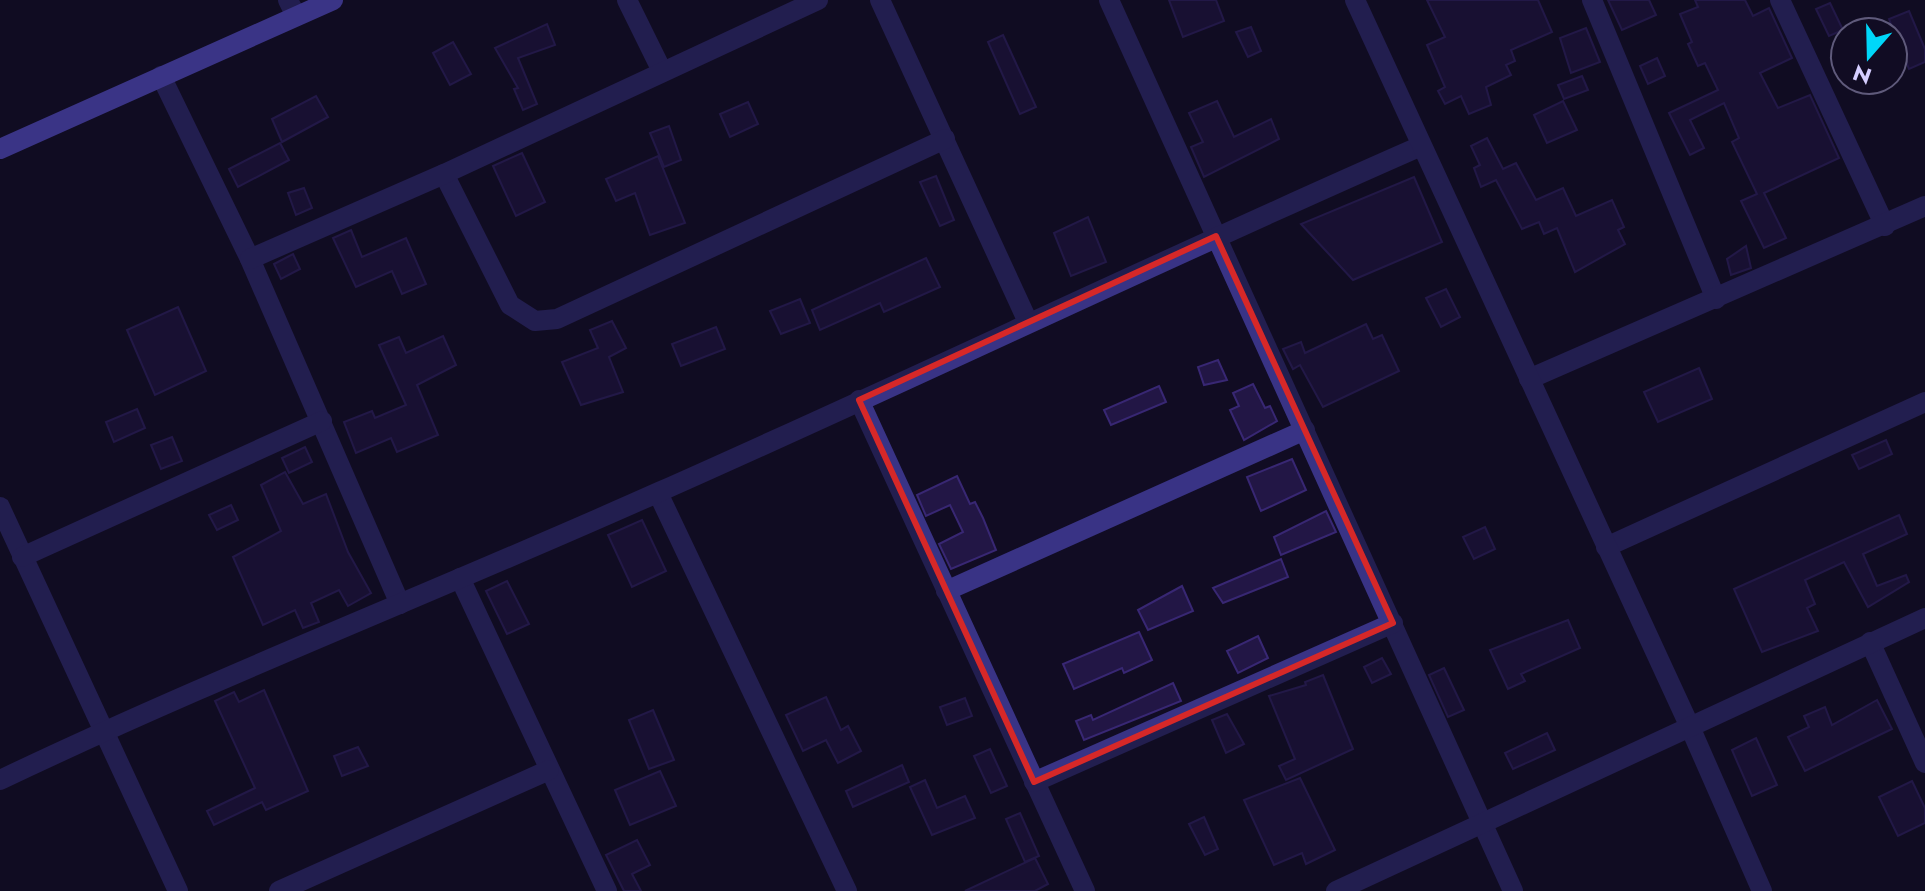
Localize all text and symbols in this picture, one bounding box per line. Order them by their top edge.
north arrow [1829,16,1909,96]
text: N [1848,57,1876,93]

